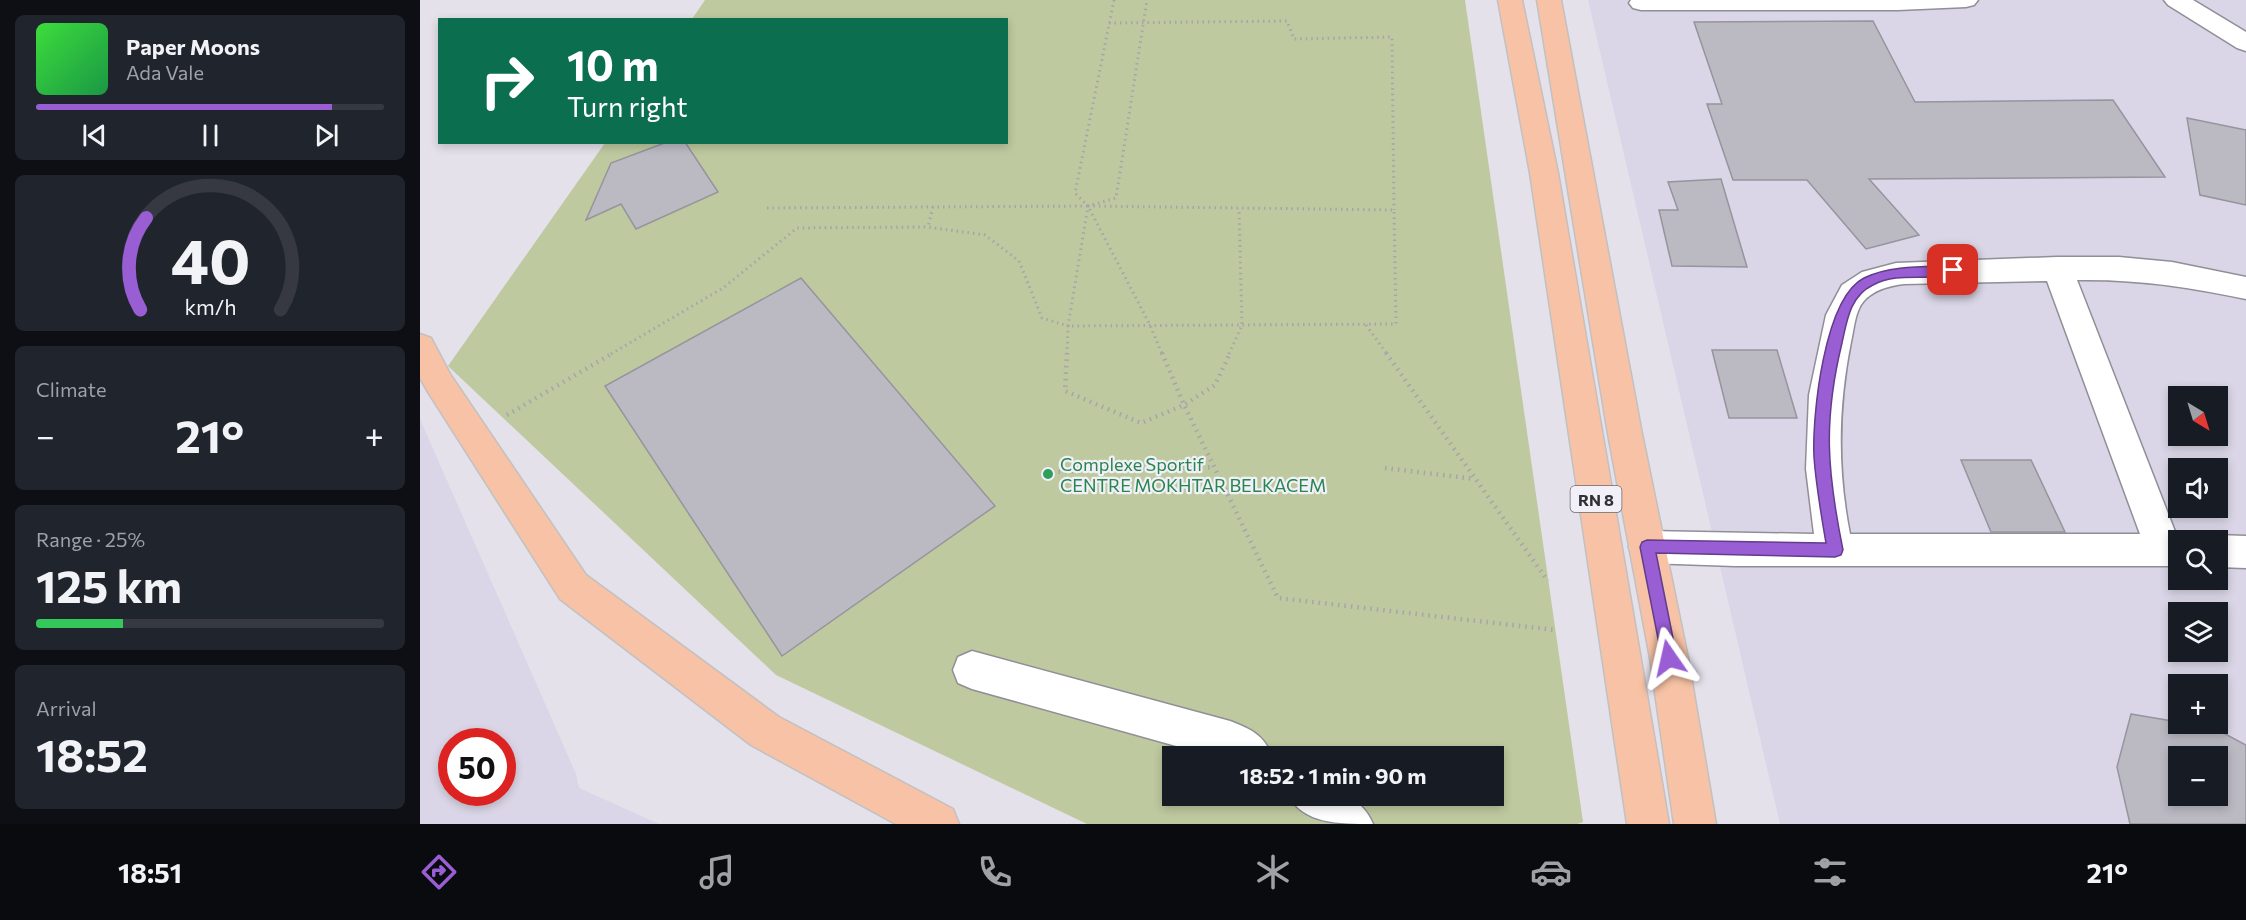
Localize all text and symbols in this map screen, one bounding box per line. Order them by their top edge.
text: Paper Moons [126,33,260,60]
text: 10 m [567,38,659,90]
icon: right [468,42,546,120]
text: Ada Vale [126,60,204,84]
text: Turn right [567,90,687,123]
icon: previous [78,119,111,152]
icon: pause [194,119,227,152]
icon: next [310,119,343,152]
text: 40 [170,221,250,297]
pin [1927,244,1978,295]
icon: arrive [1936,253,1969,286]
text: km/h [184,293,236,319]
text: Climate [36,377,106,401]
north arrow [2168,386,2228,446]
map controls [2168,386,2228,806]
text: 21° [175,407,244,462]
text: − [36,414,55,455]
text: + [365,414,384,455]
place label: Complexe Sportif CENTRE MOKHTAR BELKACEM [1060,453,1326,496]
button: sound [2168,458,2228,518]
marker: Complexe Sportif CENTRE MOKHTAR BELKACEM [1041,467,1055,481]
road number: RN 8 [1570,486,1622,512]
text: Range · 25% [36,527,145,551]
button: search [2168,530,2228,590]
text: 125 km [36,557,182,612]
button: layers [2168,602,2228,662]
position arrow [1637,626,1701,690]
button: + [2168,674,2228,734]
text: Arrival [36,696,97,720]
text: 18:52 [36,726,148,781]
speed limit sign: 50 [438,728,516,806]
button: − [2168,746,2228,806]
text: 18:52 · 1 min · 90 m [1240,762,1426,789]
icon: directions [418,851,460,893]
icon: music [696,851,738,893]
icon: phone [974,851,1016,893]
icon: climate [1252,851,1294,893]
icon: car [1530,851,1572,893]
icon: filters [1809,851,1851,893]
text: 18:51 [118,856,182,889]
text: 21° [2087,856,2128,889]

